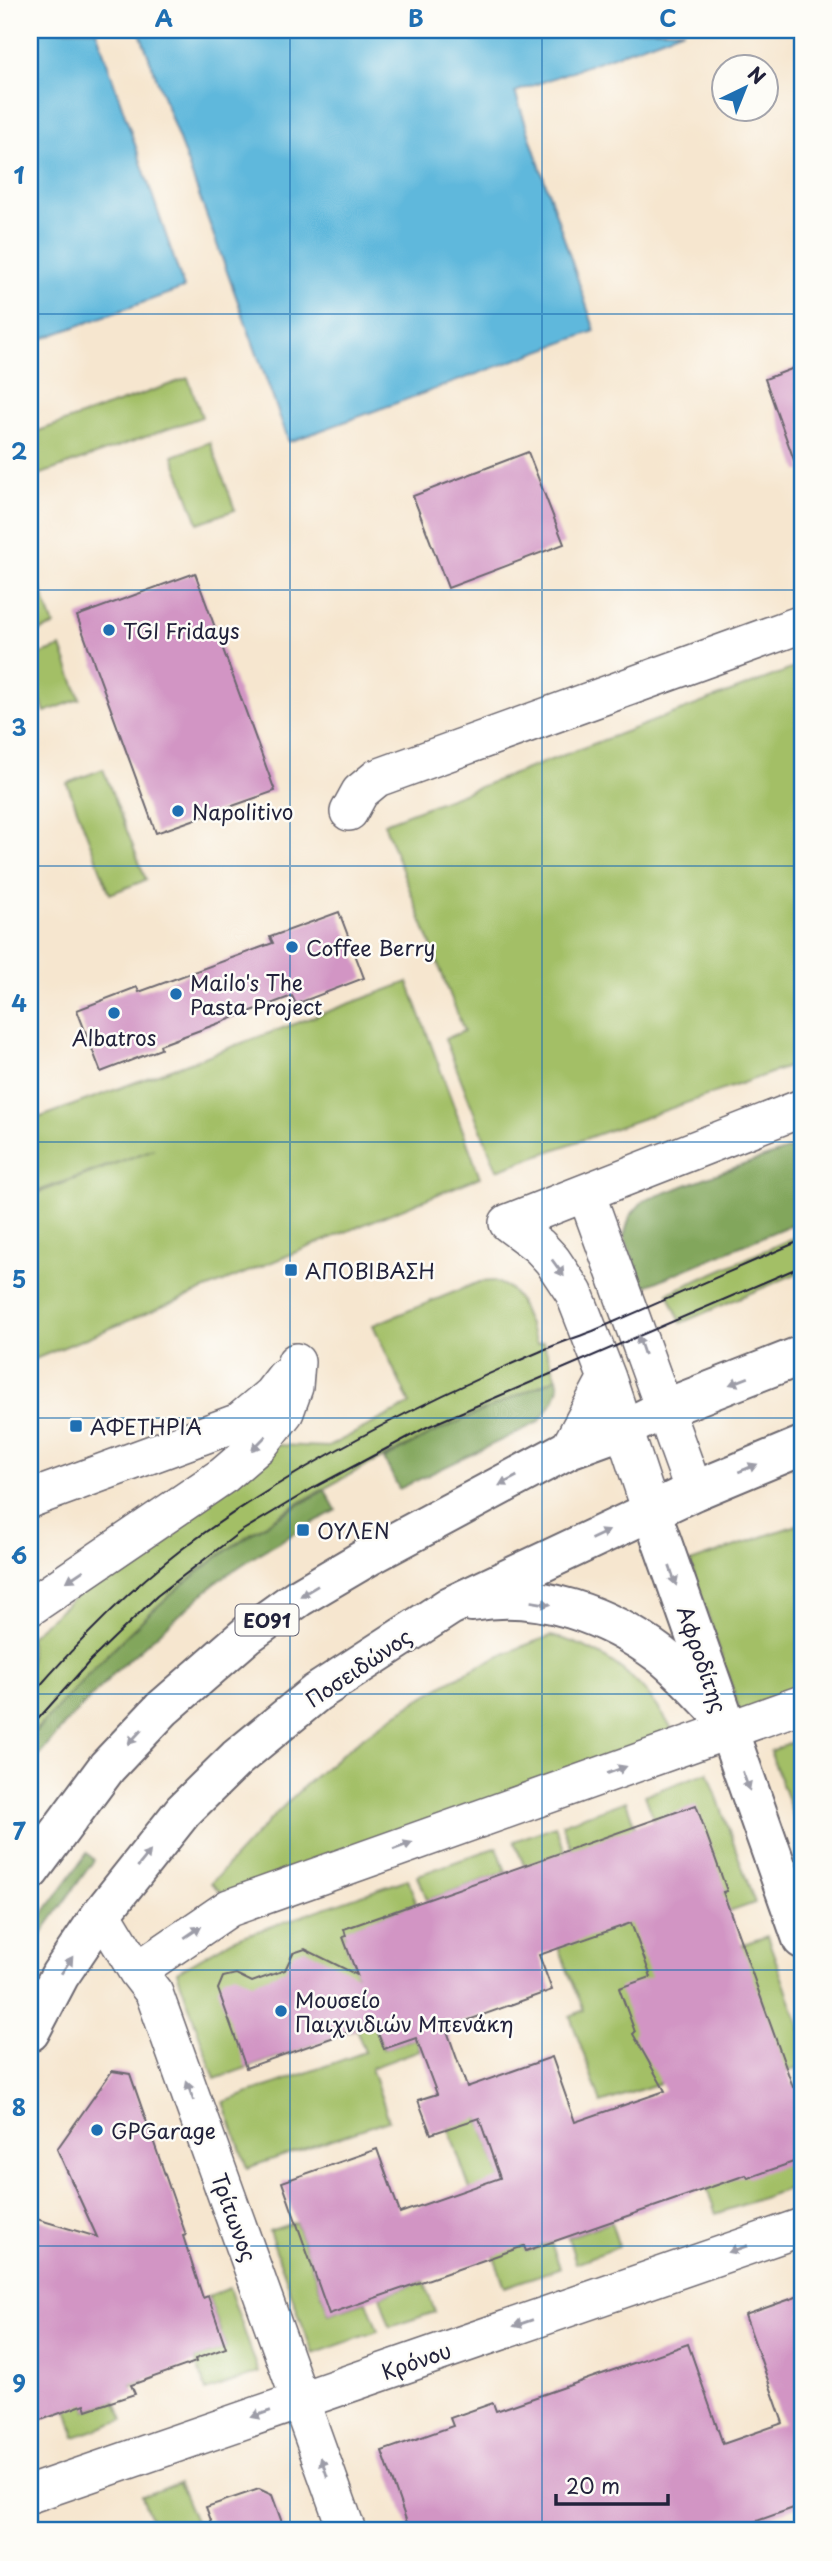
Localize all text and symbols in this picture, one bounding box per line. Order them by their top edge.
text: A [155,0,173,35]
text: B [408,0,424,35]
text: C [659,0,677,35]
north arrow [710,52,780,122]
text: N [742,59,772,90]
text: 1 [14,157,25,192]
text: 2 [11,433,27,468]
place label: TGI Fridays [123,614,240,646]
marker: TGI Fridays [101,622,117,638]
text: 3 [11,709,27,744]
place label: Napolitivo [192,795,293,827]
marker: Napolitivo [170,803,186,819]
place label: Coffee Berry [306,931,436,963]
marker: Coffee Berry [284,939,300,955]
place label: Mailo's The Pasta Project [190,966,323,1022]
text: 4 [11,985,27,1020]
marker: Mailo's The Pasta Project [168,986,184,1002]
marker: Albatros [106,1005,122,1021]
place label: Albatros [72,1021,156,1053]
place label: ΑΠΟΒΙΒΑΣΗ [305,1254,435,1286]
one-way arrow [551,1259,565,1278]
text: 5 [12,1261,26,1296]
marker: ΑΠΟΒΙΒΑΣΗ [283,1262,299,1278]
one-way arrow [635,1334,646,1355]
one-way arrow [728,1375,749,1386]
place label: ΑΦΕΤΗΡΙΑ [90,1410,202,1442]
marker: ΑΦΕΤΗΡΙΑ [68,1418,84,1434]
one-way arrow [251,1434,267,1451]
one-way arrow [738,1463,759,1474]
one-way arrow [499,1475,518,1487]
place label: ΟΥΛΕΝ [317,1514,390,1546]
marker: ΟΥΛΕΝ [295,1522,311,1538]
one-way arrow [590,1529,610,1541]
text: 6 [11,1537,27,1572]
one-way arrow [668,1565,679,1586]
one-way arrow [65,1569,84,1582]
one-way arrow [300,1585,319,1597]
one-way arrow [531,1598,553,1609]
street label: Αφροδίτης [670,1601,736,1717]
road number: ΕΟ91 [236,1604,298,1636]
street label: Ποσειδώνος [299,1620,417,1714]
one-way arrow [128,1728,144,1745]
one-way arrow [607,1764,628,1775]
one-way arrow [741,1770,752,1791]
text: 7 [12,1813,26,1848]
one-way arrow [392,1840,413,1851]
one-way arrow [136,1850,151,1867]
one-way arrow [183,1925,203,1938]
one-way arrow [60,1956,74,1974]
place label: Μουσείο Παιχνιδιών Μπενάκη [295,1983,514,2039]
marker: Μουσείο Παιχνιδιών Μπενάκη [273,2003,289,2019]
one-way arrow [184,2081,195,2102]
text: 8 [12,2089,26,2124]
place label: GPGarage [111,2114,216,2146]
marker: GPGarage [89,2122,105,2138]
street label: Τρίτωνος [204,2168,266,2266]
one-way arrow [727,2244,748,2255]
one-way arrow [512,2318,533,2329]
street label: Κρόνου [377,2333,455,2387]
text: 9 [12,2365,26,2400]
one-way arrow [251,2409,272,2420]
one-way arrow [318,2456,329,2477]
scale bar [556,2463,668,2507]
text: 20 m [566,2469,620,2501]

